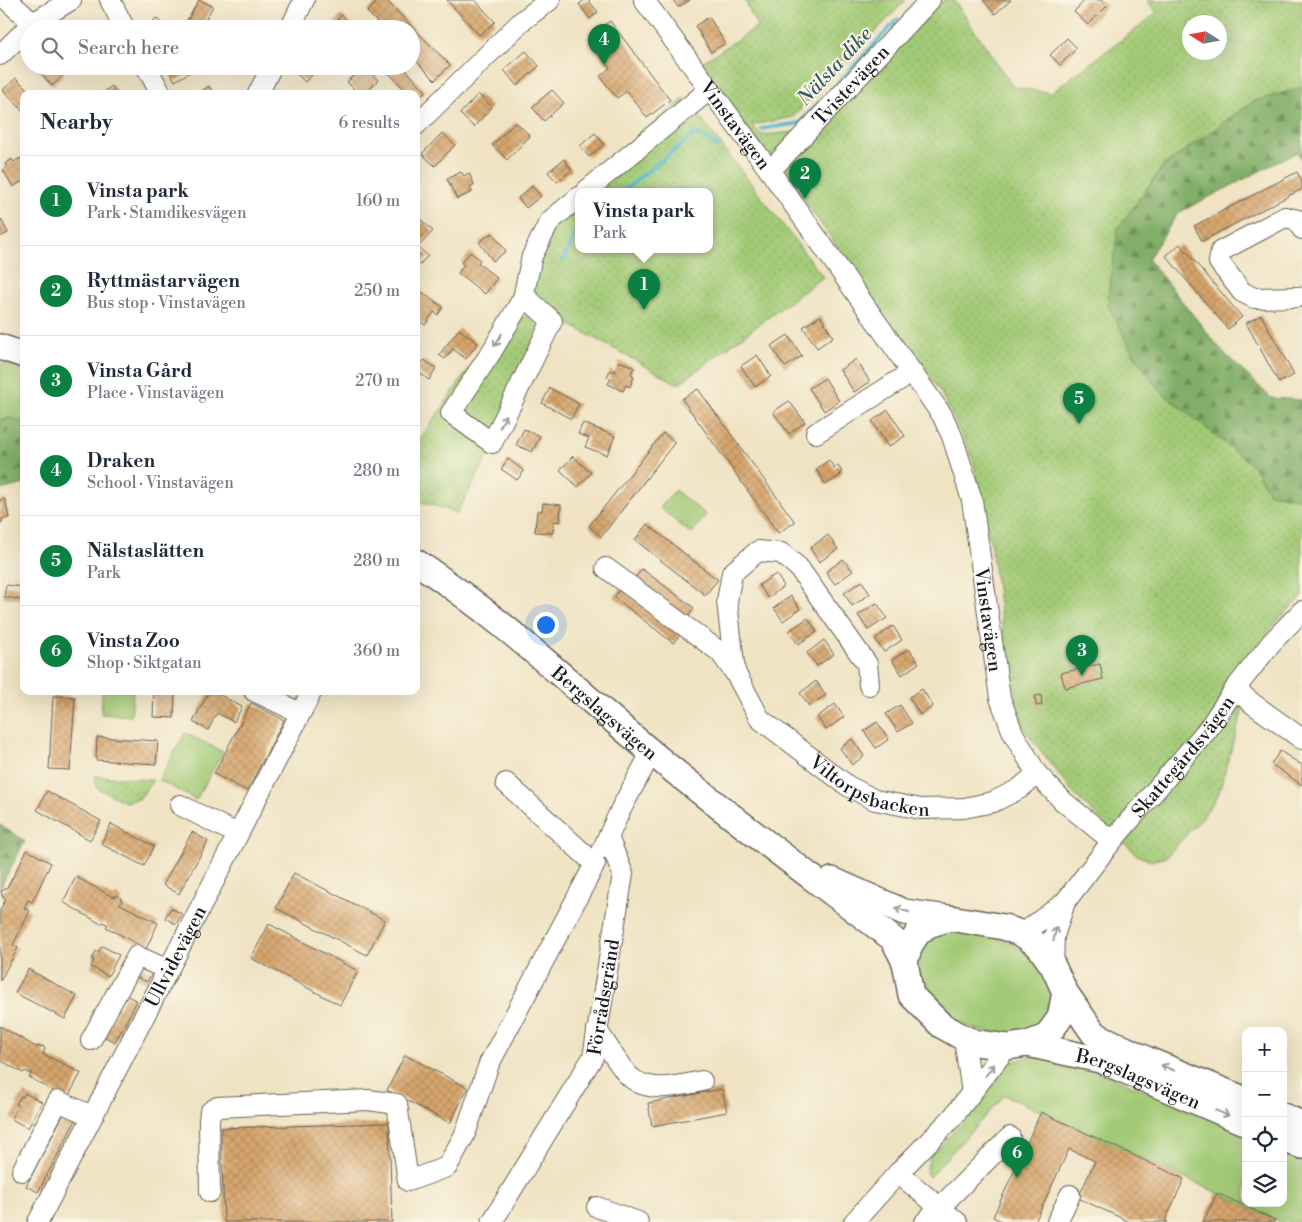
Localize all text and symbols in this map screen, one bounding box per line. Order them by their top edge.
north arrow [1182,15,1227,60]
search box [20,20,420,75]
water label: Nälsta dike [792,22,878,112]
pin: 4 [588,24,620,65]
icon: search [38,34,66,62]
text: Search here [78,36,179,60]
street label: Tvistevägen [808,40,895,131]
street label: Vinstavägen [694,75,776,175]
text: Nearby [40,110,113,136]
text: 6 results [339,113,400,133]
pin: 2 [789,158,821,199]
text: Vinsta park [87,179,189,203]
popup [575,188,713,253]
text: 1 [52,191,60,211]
text: 160 m [356,191,400,211]
text: Vinsta park [593,199,695,223]
text: Park · Stamdikesvägen [87,203,246,223]
text: Park [593,223,626,243]
text: Ryttmästarvägen [87,269,240,293]
pin: 1 [628,269,660,310]
text: 2 [51,281,61,301]
text: 250 m [354,281,400,301]
text: Bus stop · Vinstavägen [87,293,246,313]
one-way arrow [493,333,503,347]
text: Vinsta Gård [87,359,193,383]
text: 3 [51,371,61,391]
text: 270 m [355,371,400,391]
text: Place · Vinstavägen [87,383,224,403]
pin: 5 [1063,383,1095,424]
one-way arrow [499,414,508,429]
text: Draken [87,449,155,473]
text: 4 [51,461,61,481]
text: 280 m [353,461,400,481]
text: School · Vinstavägen [87,473,234,493]
text: Nälstaslätten [87,539,204,563]
text: 5 [51,551,61,571]
text: 280 m [353,551,400,571]
text: Park [87,563,120,583]
street label: Vinstavägen [969,565,1007,673]
your location [533,612,559,638]
text: Vinsta Zoo [87,629,180,653]
pin: 3 [1066,635,1098,676]
text: 6 [51,641,61,661]
text: 360 m [354,641,400,661]
text: Shop · Siktgatan [87,653,202,673]
street label: Bergslagsvägen [546,660,663,766]
street label: Skattegårdsvägen [1126,691,1240,823]
street label: Viltorpsbacken [804,750,930,822]
street label: Ullvidevägen [140,902,212,1012]
one-way arrow [894,905,910,915]
one-way arrow [1051,926,1061,942]
street label: Förrådsgränd [582,937,625,1057]
map controls [1242,1027,1287,1207]
button: + [1242,1027,1287,1072]
street label: Bergslagsvägen [1073,1044,1204,1115]
one-way arrow [985,1063,995,1077]
one-way arrow [1161,1063,1176,1073]
button: − [1242,1072,1287,1117]
one-way arrow [1214,1109,1229,1119]
button: locate [1242,1117,1287,1162]
pin: 6 [1001,1137,1033,1178]
button: layers [1242,1162,1287,1207]

